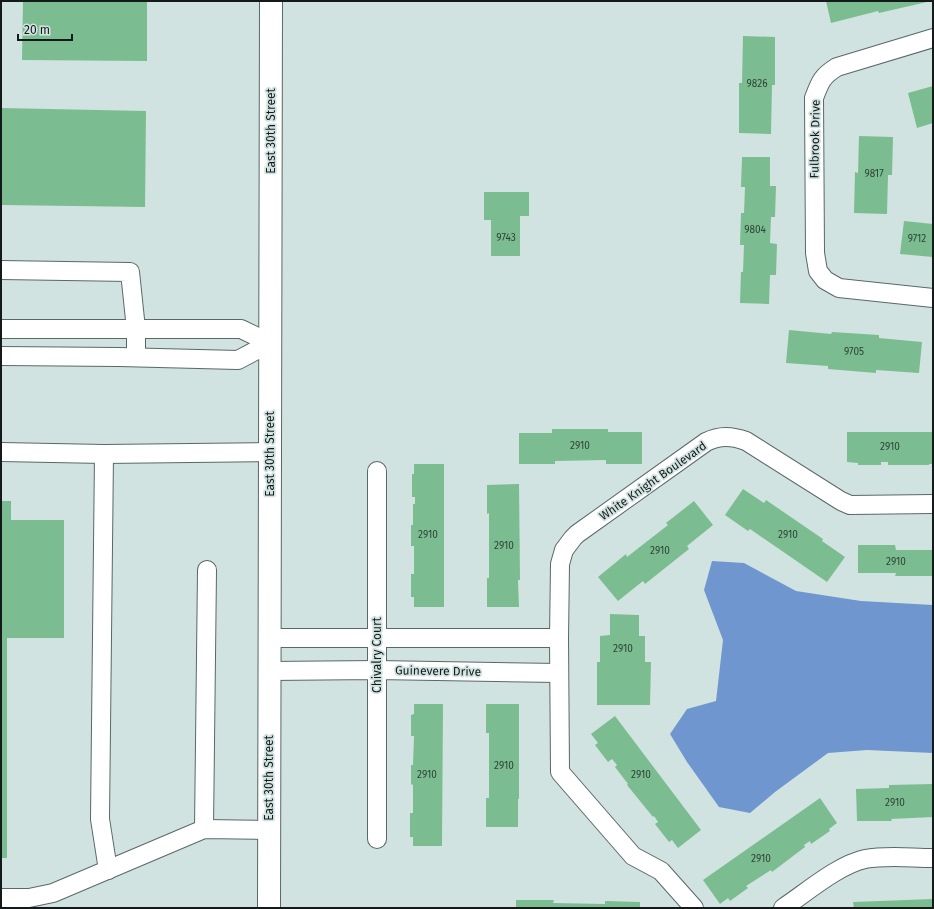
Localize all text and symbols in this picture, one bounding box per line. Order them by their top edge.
scale bar [18,16,72,42]
text: 20 m [24,23,50,37]
house number: 9826 [747,78,767,90]
street label: East 30th Street [264,88,278,174]
street label: Fulbrook Drive [807,99,823,179]
house number: 9817 [864,168,884,180]
house number: 9804 [744,224,767,236]
house number: 9743 [496,232,516,244]
house number: 9712 [908,233,926,245]
house number: 9705 [844,346,864,358]
street label: East 30th Street [263,411,277,497]
street label: White Knight Boulevard [597,439,709,523]
house number: 2910 [570,440,590,452]
house number: 2910 [880,441,900,453]
house number: 2910 [418,529,438,541]
house number: 2910 [778,529,798,541]
house number: 2910 [494,540,514,552]
house number: 2910 [650,545,670,557]
house number: 2910 [886,556,906,568]
street label: Chivalry Court [370,616,384,693]
house number: 2910 [613,643,633,655]
street label: Guinevere Drive [395,663,481,679]
street label: East 30th Street [262,735,276,821]
house number: 2910 [494,760,514,772]
house number: 2910 [417,769,437,781]
house number: 2910 [631,769,651,781]
house number: 2910 [885,797,905,809]
house number: 2910 [751,853,771,865]

